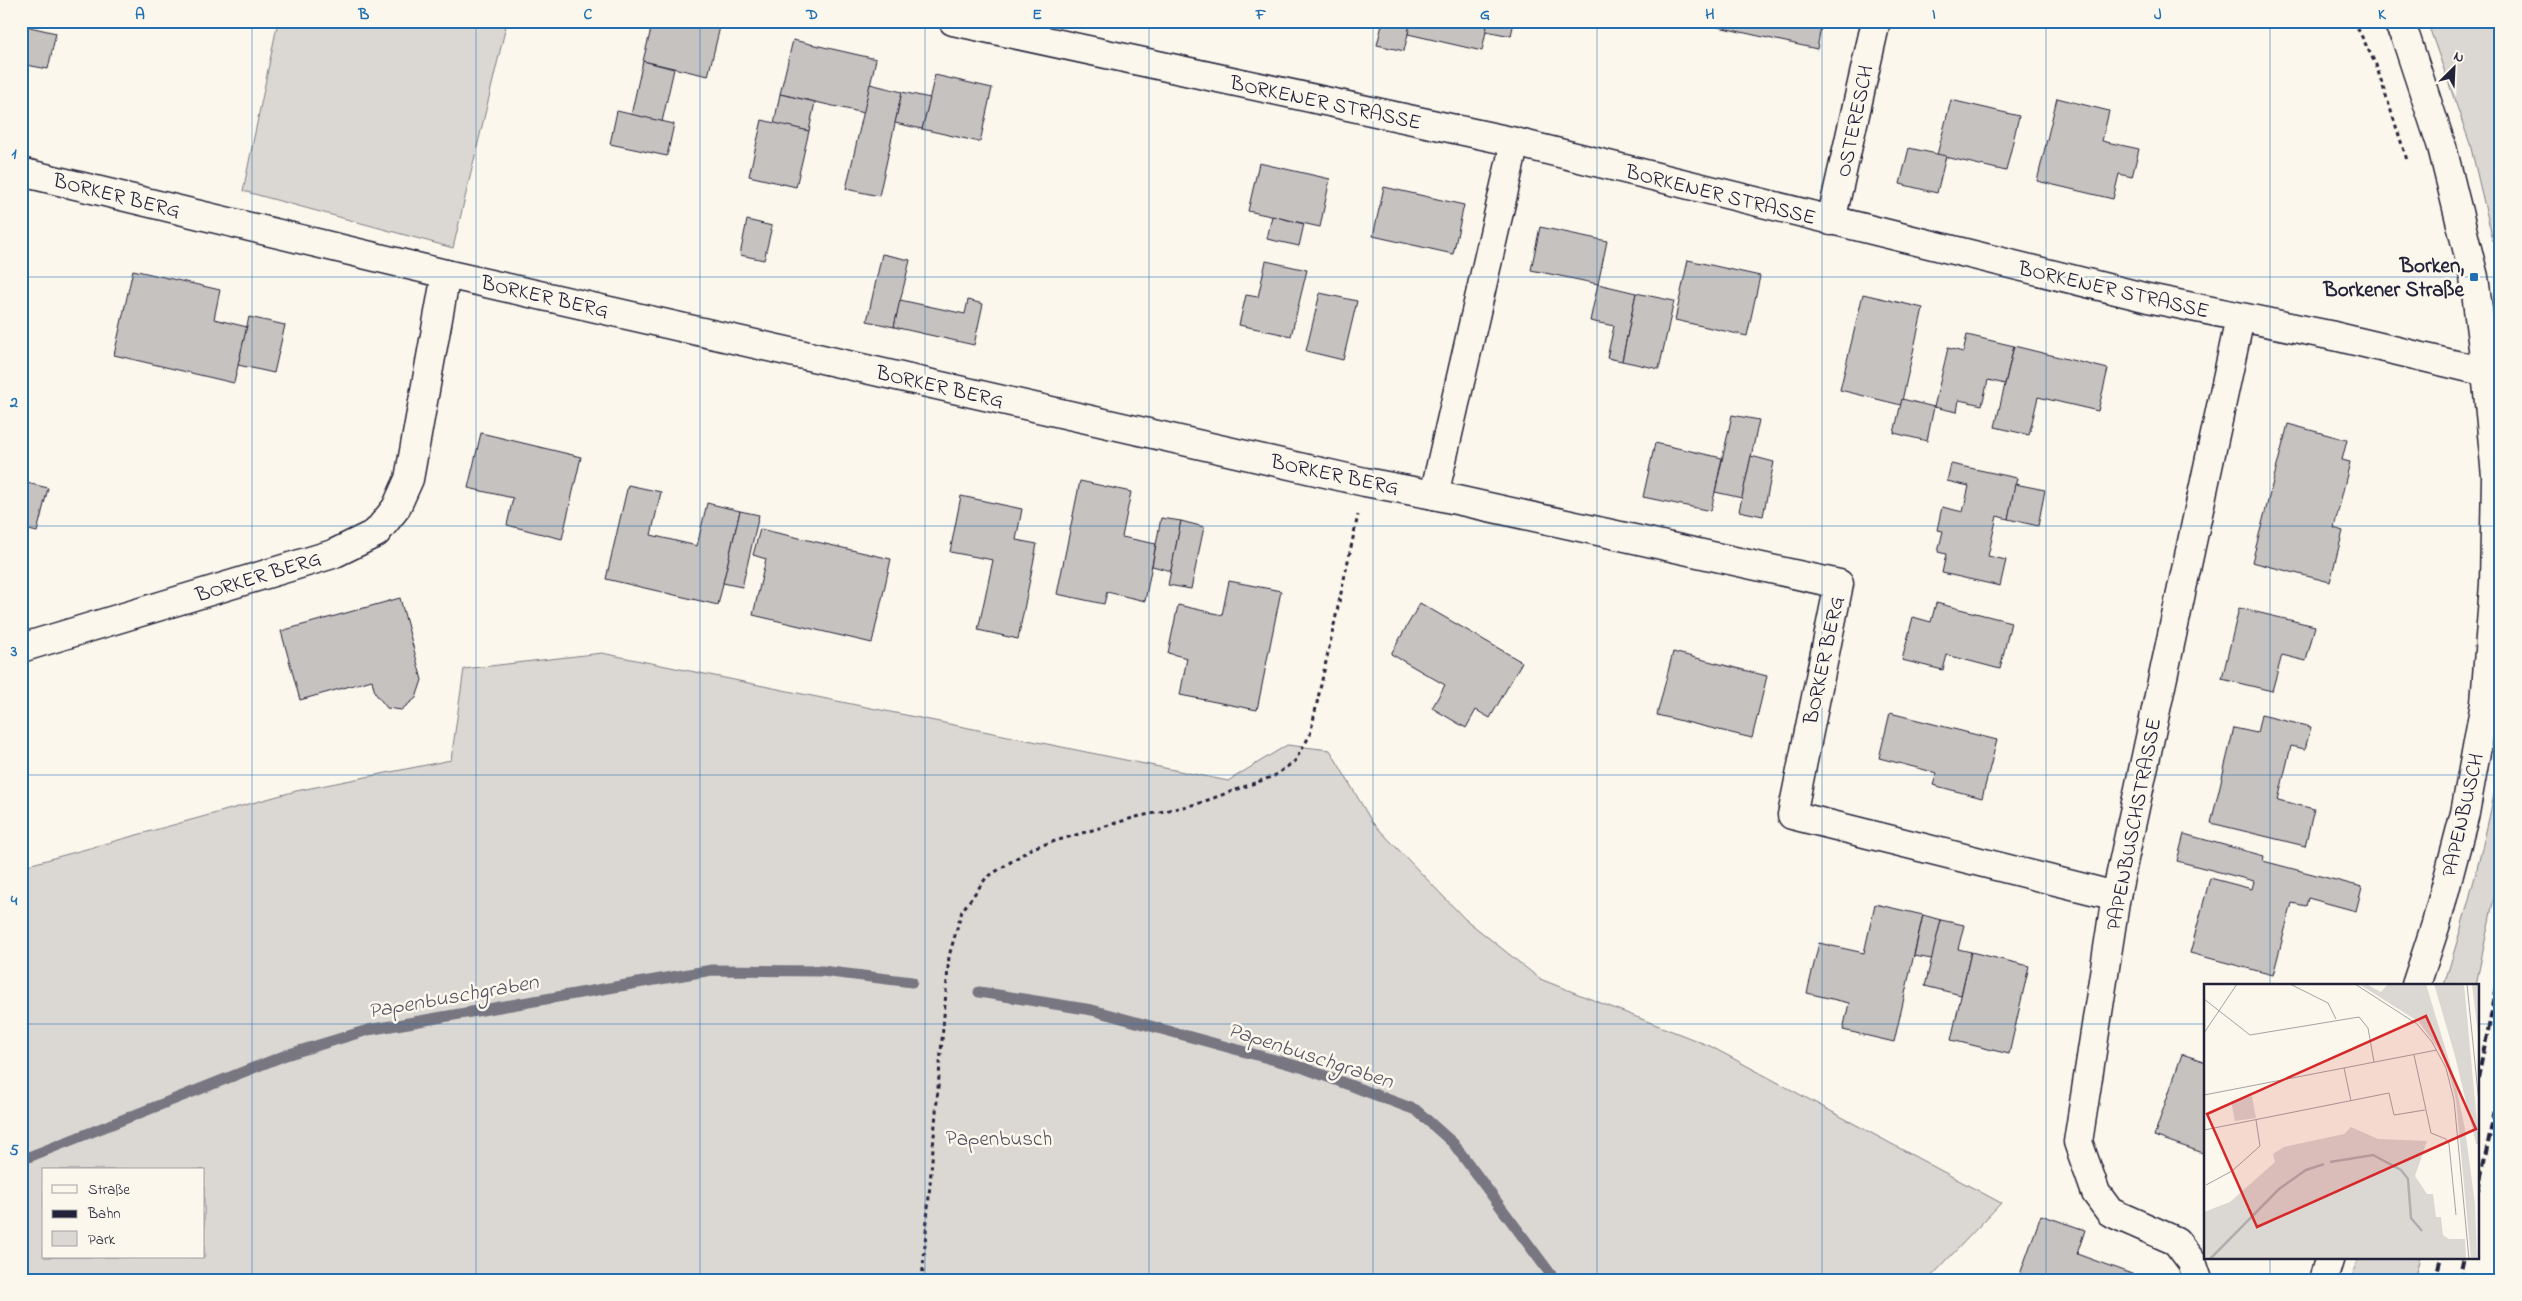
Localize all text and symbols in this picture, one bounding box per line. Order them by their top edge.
text: A [135,3,145,27]
text: B [358,3,370,27]
text: C [584,3,593,27]
text: D [805,3,818,27]
text: E [1032,3,1042,27]
text: F [1255,3,1267,27]
text: G [1480,3,1490,27]
text: H [1705,3,1715,27]
text: I [1932,3,1936,27]
text: J [2154,3,2162,27]
text: K [2378,3,2387,27]
north arrow [2430,42,2480,92]
text: N [2450,46,2467,69]
street label: OSTERESCH [1829,63,1882,180]
street label: BORKENER STRASSE [1226,69,1424,139]
text: 1 [11,142,17,166]
street label: BORKENER STRASSE [1621,158,1819,234]
street label: BORKER BERG [49,166,183,227]
place label: Borken, Borkener Straße [2323,252,2465,306]
street label: BORKENER STRASSE [2014,254,2212,327]
street label: BORKER BERG [477,268,611,327]
marker: Borken, Borkener Straße [2468,271,2480,283]
street label: BORKER BERG [872,358,1006,417]
text: 2 [9,391,18,415]
street label: BORKER BERG [1267,448,1401,504]
street label: BORKER BERG [191,545,325,612]
street label: BORKER BERG [1797,594,1853,728]
text: 3 [10,640,18,664]
street label: PAPENBUSCHSTRASSE [2100,715,2170,933]
street label: PAPENBUSCH [2435,751,2493,880]
text: 4 [10,889,18,913]
water label: Papenbuschgraben [366,967,542,1029]
inset map [2204,984,2480,1258]
water label: Papenbuschgraben [1223,1015,1398,1099]
park label: Papenbusch [946,1125,1052,1155]
text: 5 [9,1139,19,1163]
legend [42,1168,205,1258]
text: Straße [88,1179,130,1201]
text: Bahn [87,1203,121,1225]
text: Park [88,1229,116,1251]

